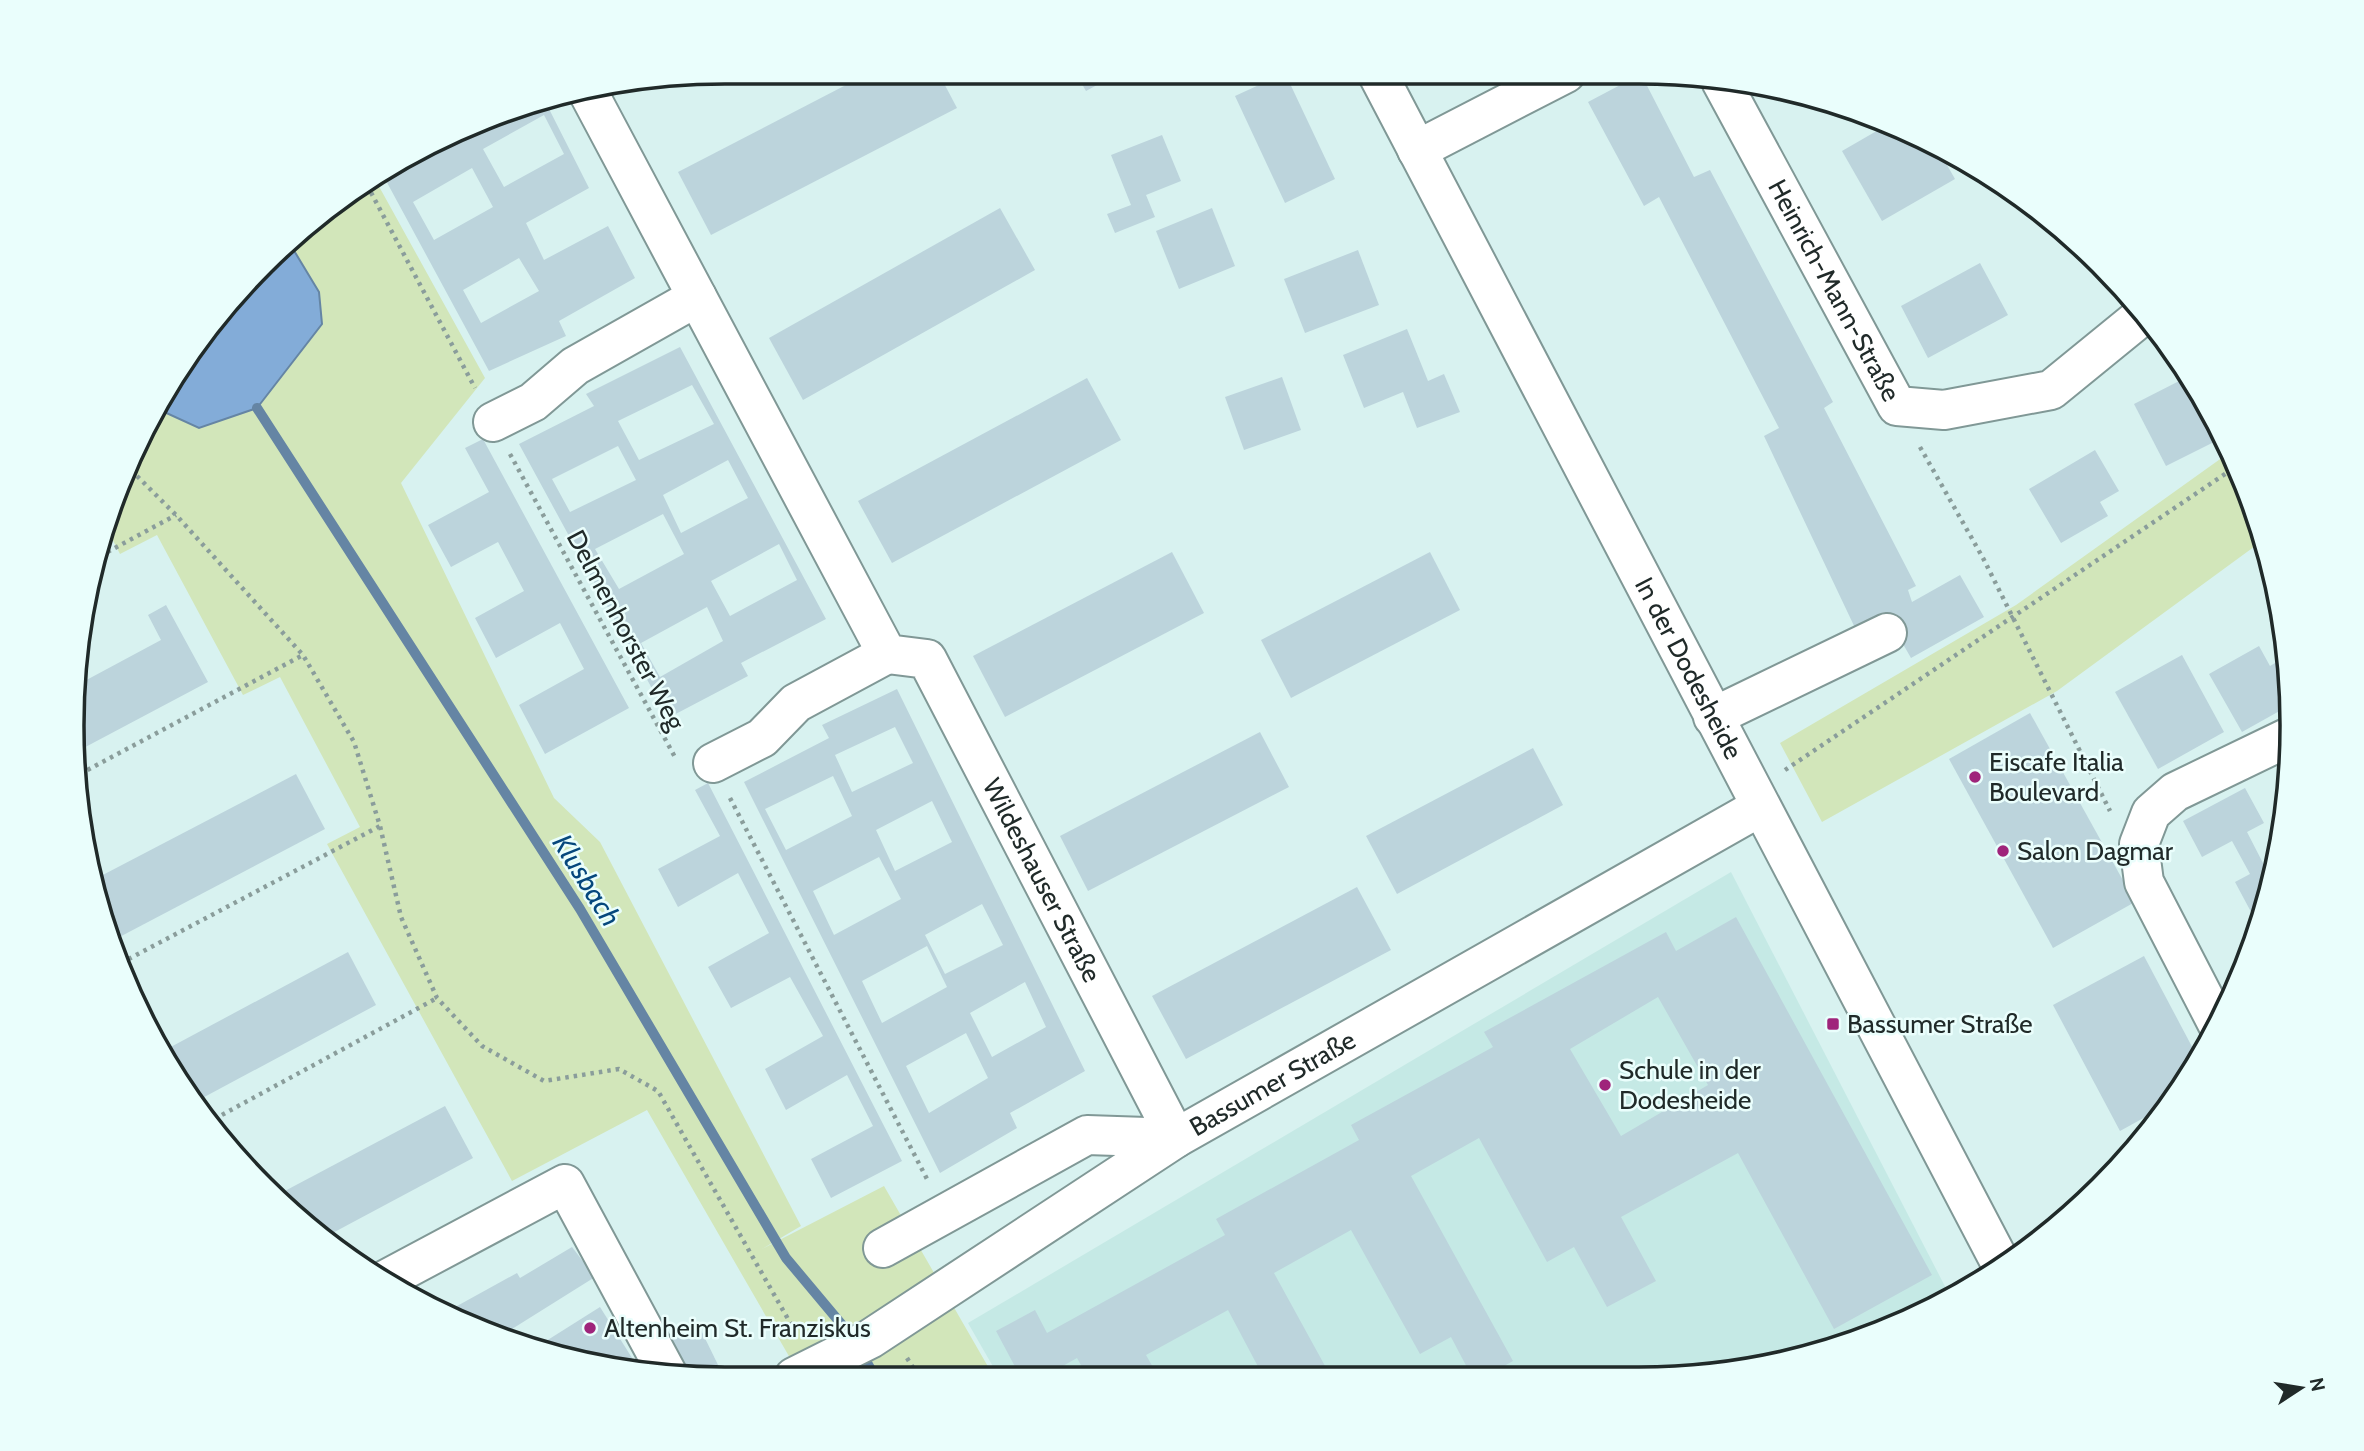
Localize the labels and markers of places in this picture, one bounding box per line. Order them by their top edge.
place label: Eiscafe Italia Boulevard [1989,746,2124,808]
marker: Eiscafe Italia Boulevard [1967,769,1983,785]
place label: Salon Dagmar [2017,835,2174,867]
marker: Salon Dagmar [1995,843,2011,859]
place label: Bassumer Straße [1847,1008,2033,1040]
marker: Bassumer Straße [1825,1016,1841,1032]
place label: Schule in der Dodesheide [1619,1054,1762,1116]
marker: Schule in der Dodesheide [1597,1077,1613,1093]
place label: Altenheim St. Franziskus [604,1312,871,1344]
marker: Altenheim St. Franziskus [582,1320,598,1336]

